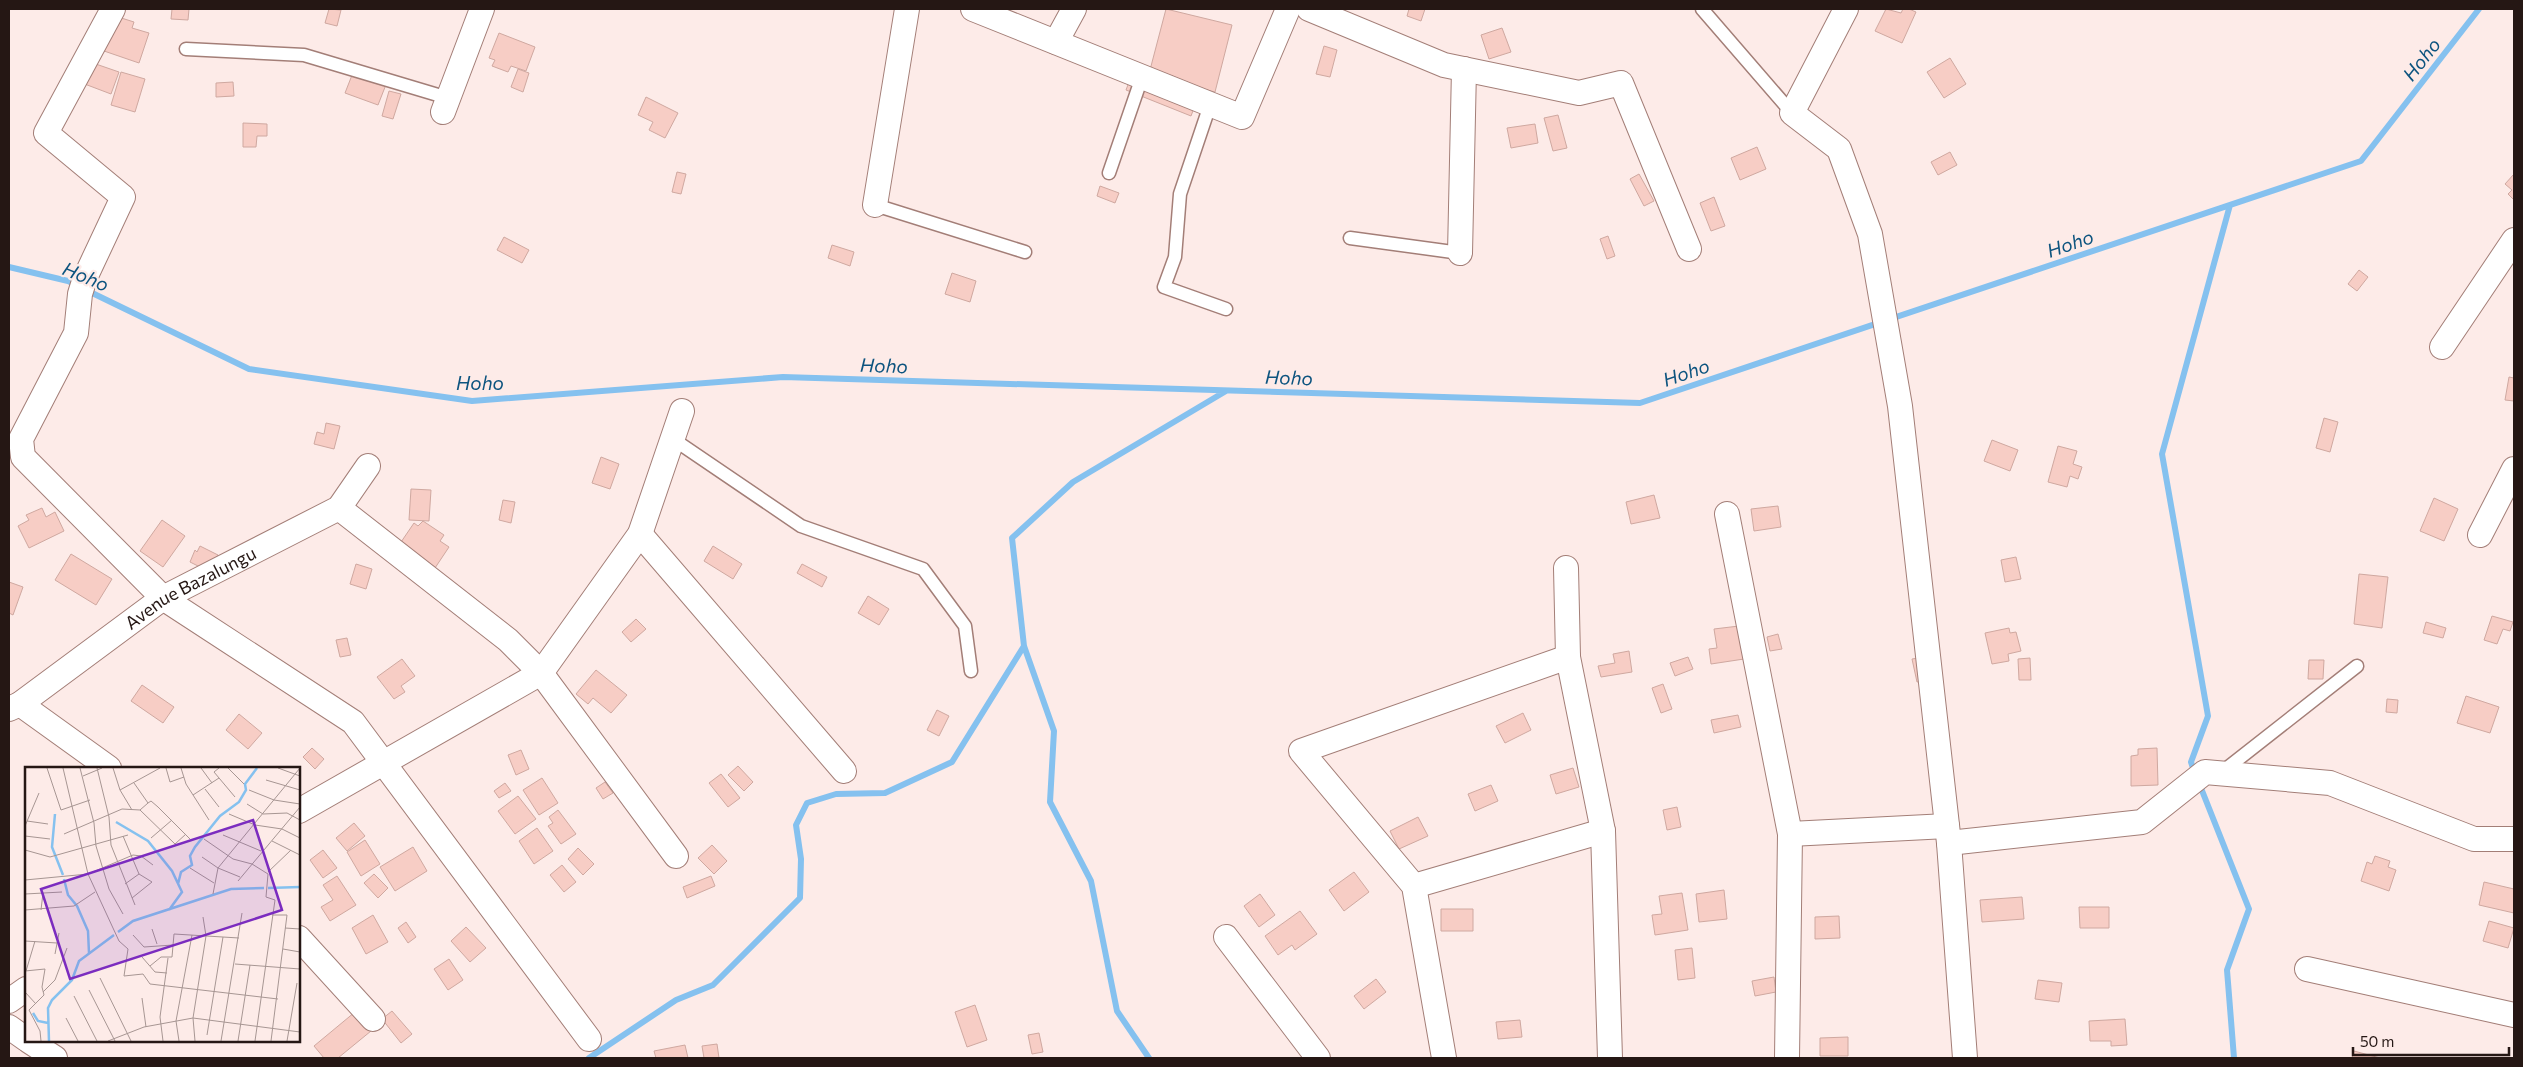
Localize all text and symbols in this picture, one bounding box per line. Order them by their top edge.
water label: Hoho [2397,33,2445,85]
water label: Hoho [2044,224,2096,262]
water label: Hoho [60,256,112,296]
water label: Hoho [860,353,908,377]
water label: Hoho [1660,353,1712,391]
water label: Hoho [1265,365,1313,389]
water label: Hoho [456,371,504,394]
street label: Avenue Bazalungu [120,541,260,634]
inset map [25,767,300,1042]
scale bar [2353,1024,2509,1056]
text: 50 m [2360,1032,2394,1050]

